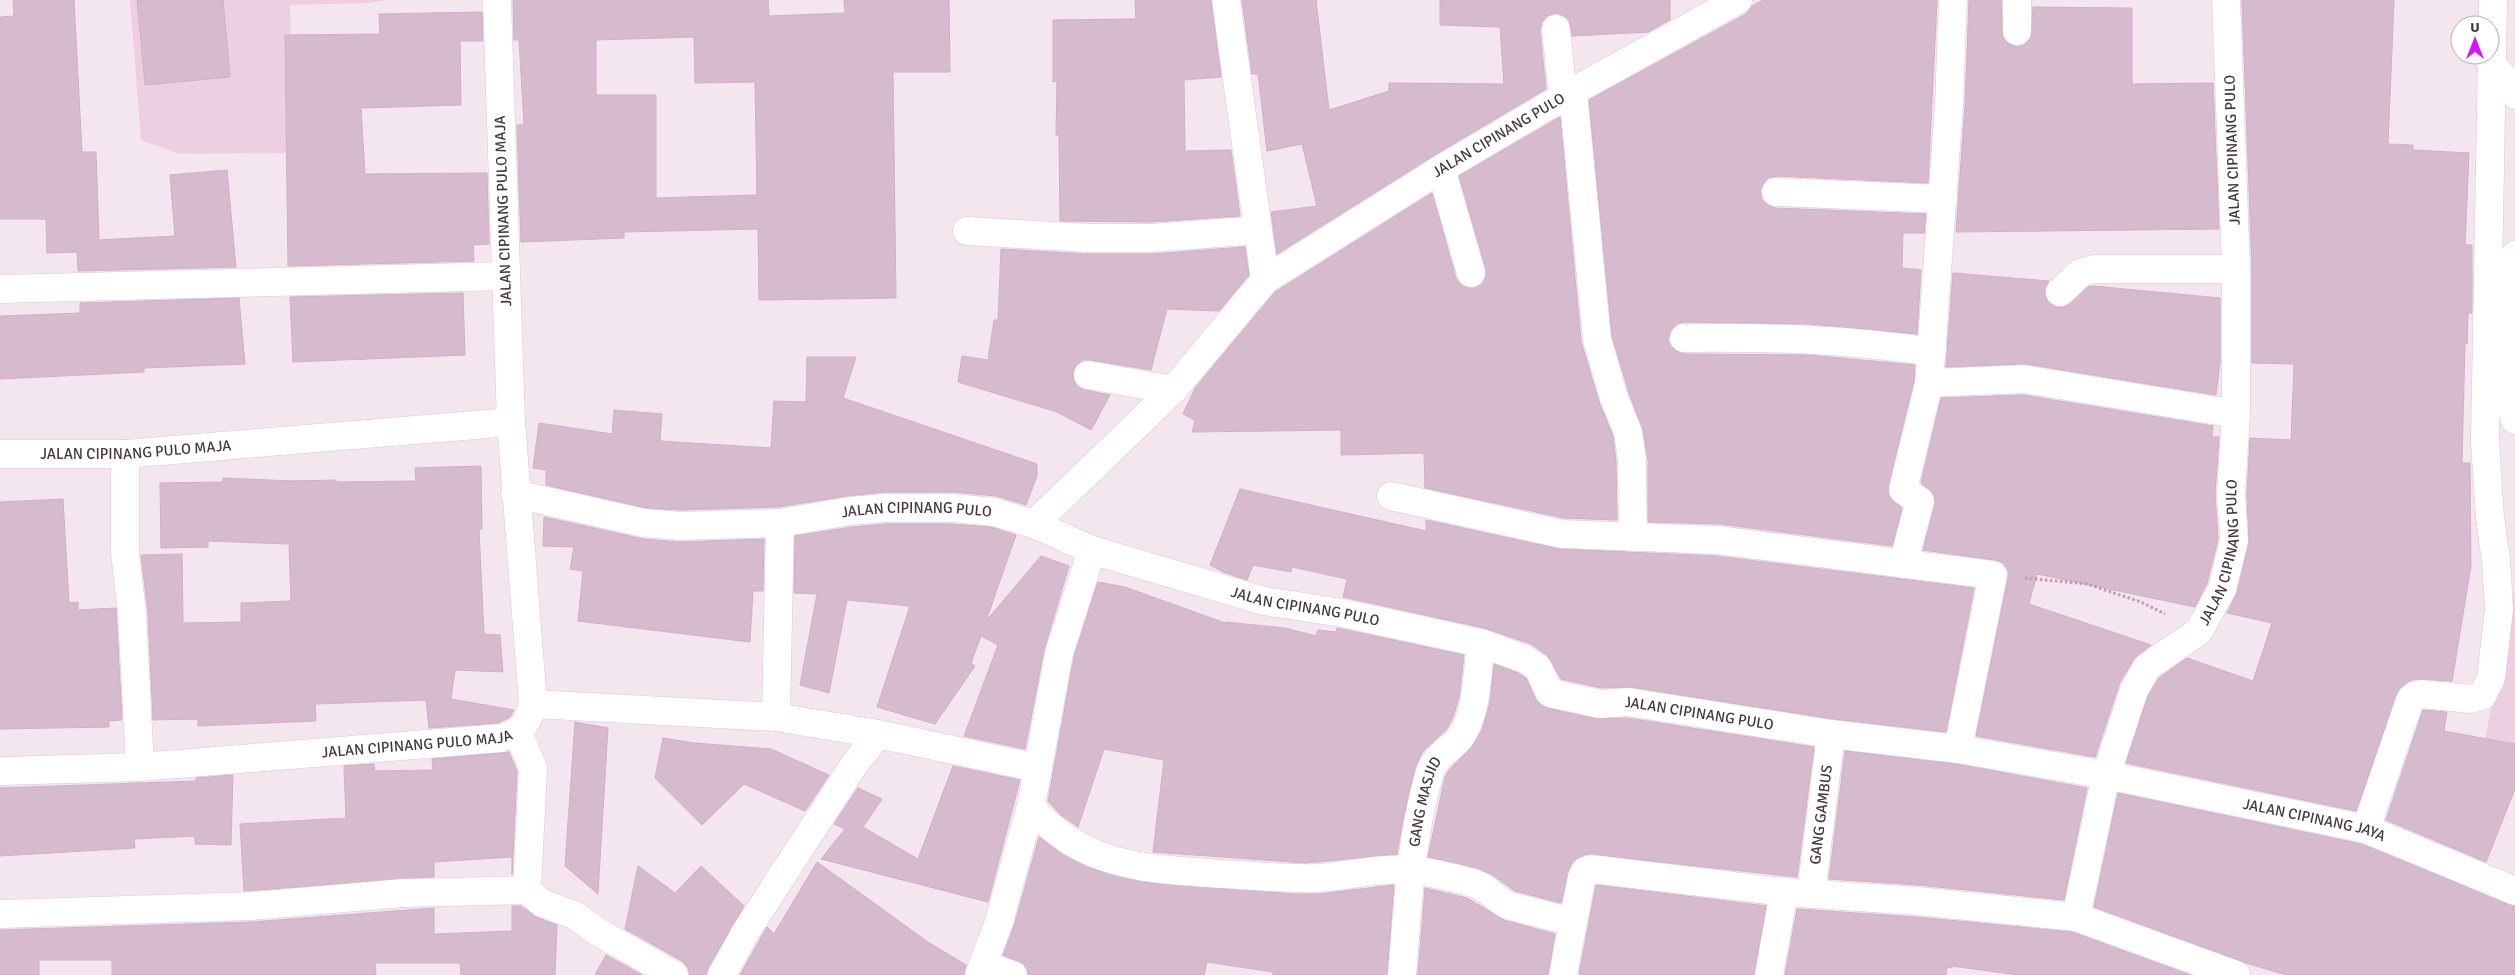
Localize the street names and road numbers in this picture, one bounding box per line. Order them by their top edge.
street label: JALAN CIPINANG PULO [2220,74,2244,226]
street label: JALAN CIPINANG PULO [1429,89,1568,181]
street label: JALAN CIPINANG PULO MAJA [491,115,515,307]
street label: JALAN CIPINANG PULO MAJA [40,436,232,463]
street label: JALAN CIPINANG PULO [2195,479,2243,628]
street label: JALAN CIPINANG PULO [840,499,993,521]
street label: JALAN CIPINANG PULO [1229,583,1381,630]
street label: JALAN CIPINANG PULO [1624,693,1775,734]
street label: JALAN CIPINANG PULO MAJA [321,726,515,761]
street label: GANG MASJID [1405,753,1445,848]
street label: GANG GAMBUS [1806,764,1836,866]
street label: JALAN CIPINANG JAYA [2241,795,2388,845]

